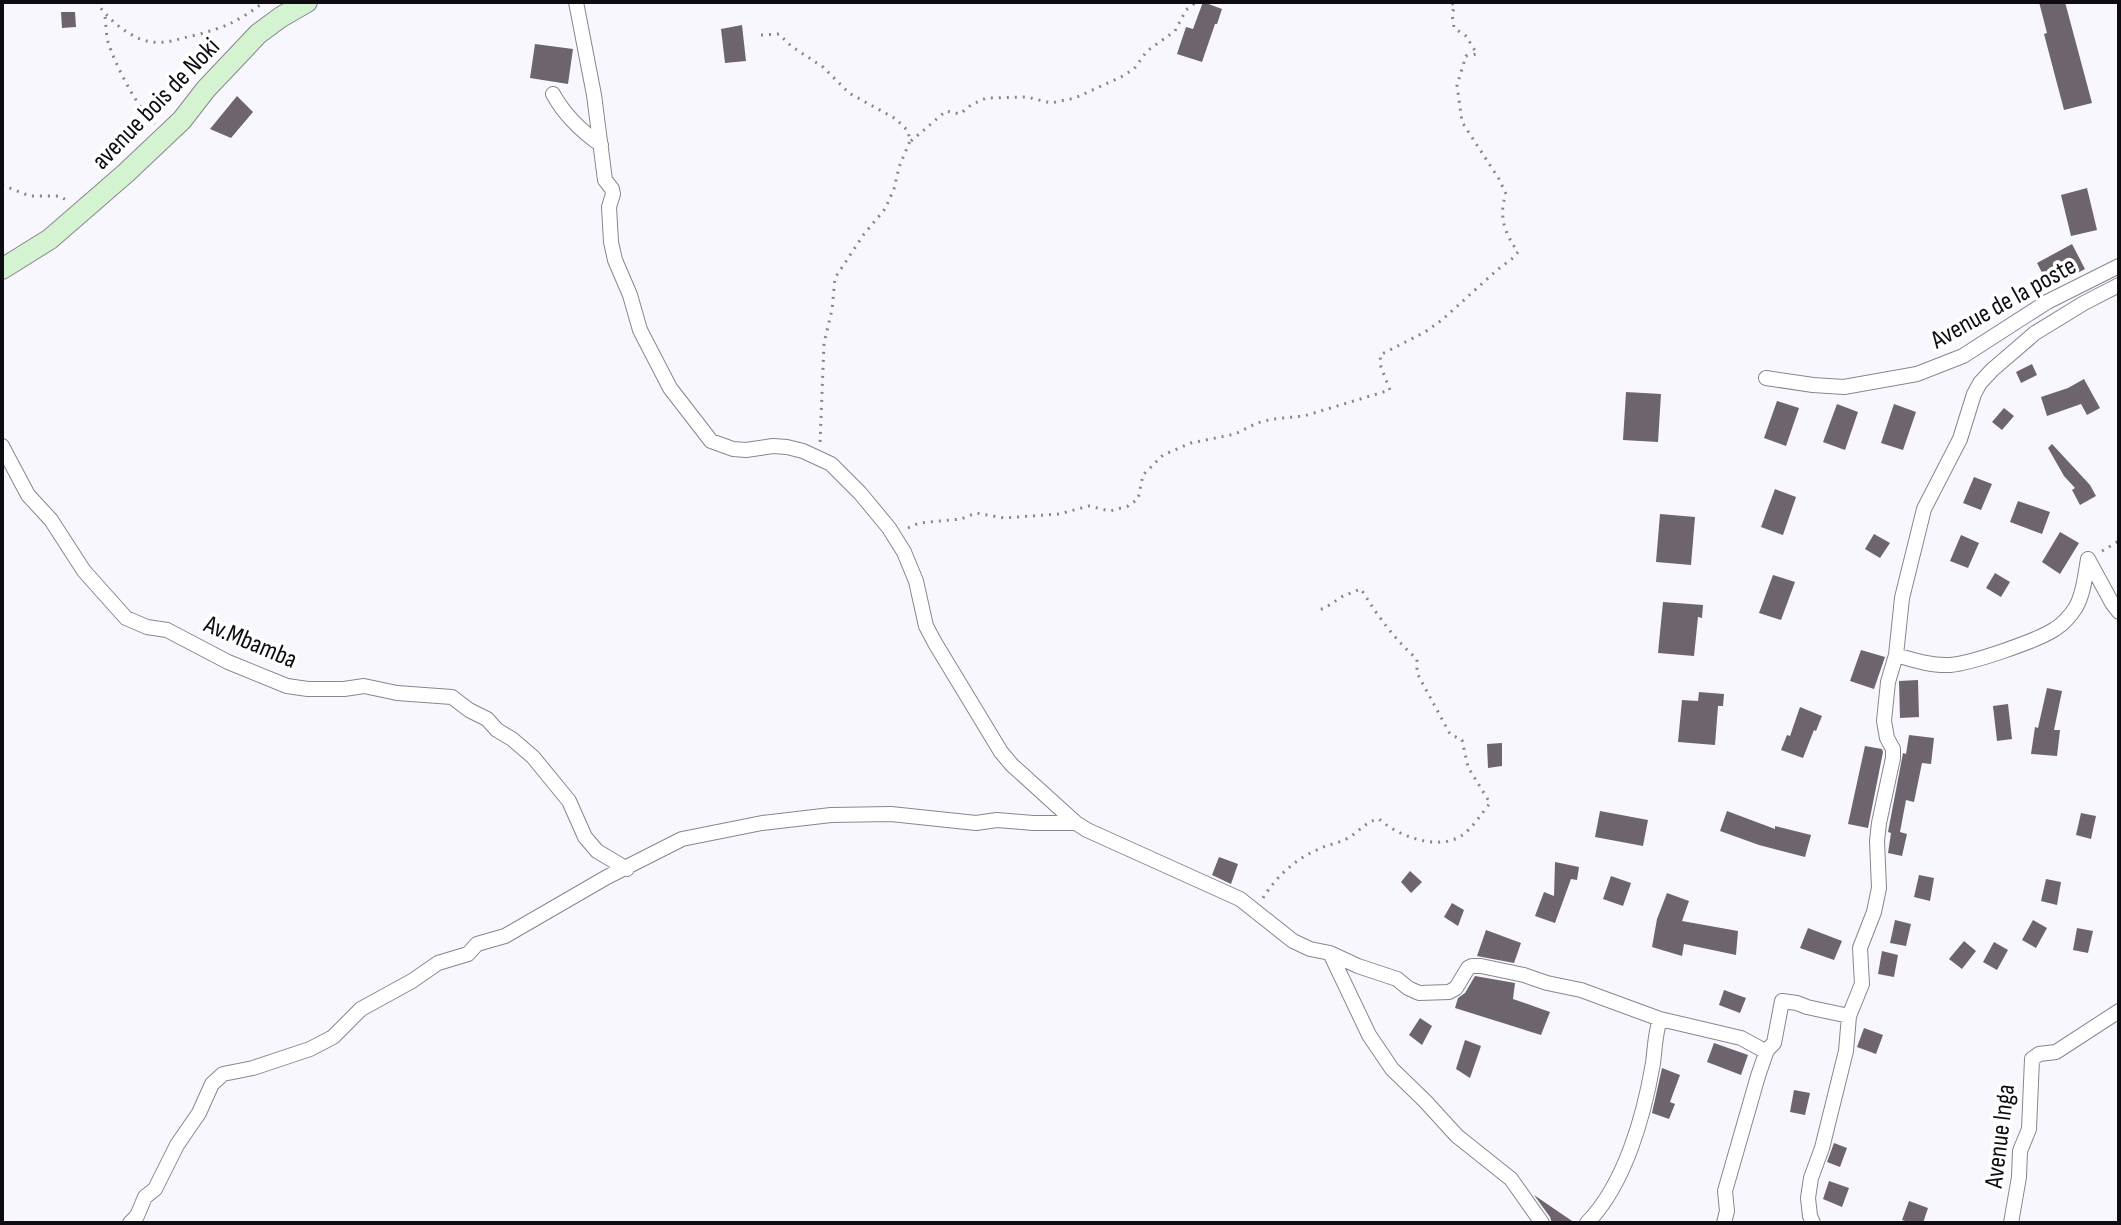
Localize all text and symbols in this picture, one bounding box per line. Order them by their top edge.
street label: avenue bois de Noki [86,32,227,176]
street label: Avenue de la poste [1925,251,2082,356]
street label: Av.Mbamba [198,609,302,676]
street label: Avenue Inga [1979,1083,2022,1191]

